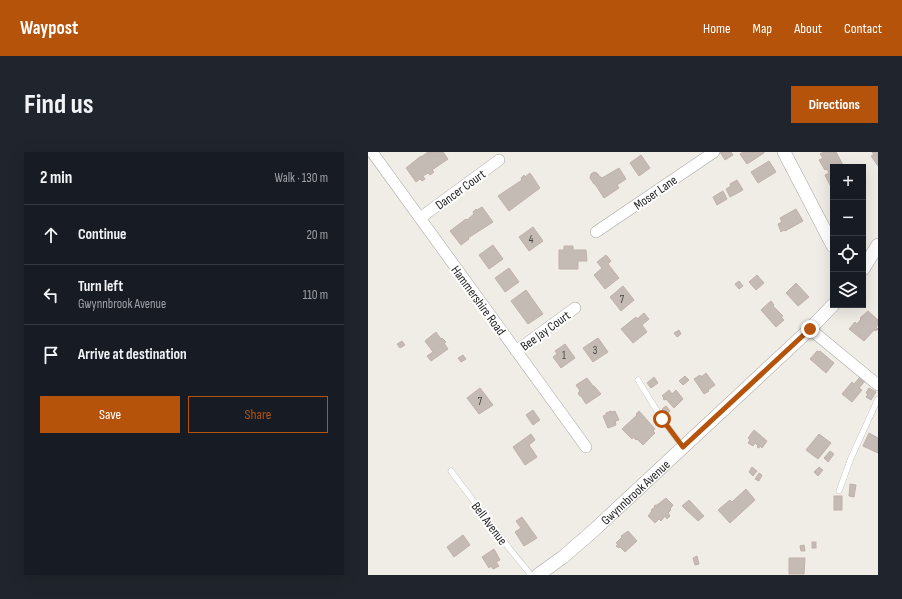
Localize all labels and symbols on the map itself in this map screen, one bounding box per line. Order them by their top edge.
street label: Dancer Court [432,166,489,213]
street label: Moser Lane [631,172,680,214]
house number: 4 [529,233,534,246]
street label: Hammershire Road [448,263,509,339]
house number: 7 [620,293,625,306]
street label: Bee Jay Court [517,307,574,354]
route end [801,320,819,338]
house number: 3 [593,344,598,357]
house number: 1 [562,349,566,362]
house number: 7 [478,395,483,408]
route start [653,410,671,428]
street label: Gwynnbrook Avenue [598,457,674,529]
street label: Bell Avenue [468,499,511,548]

